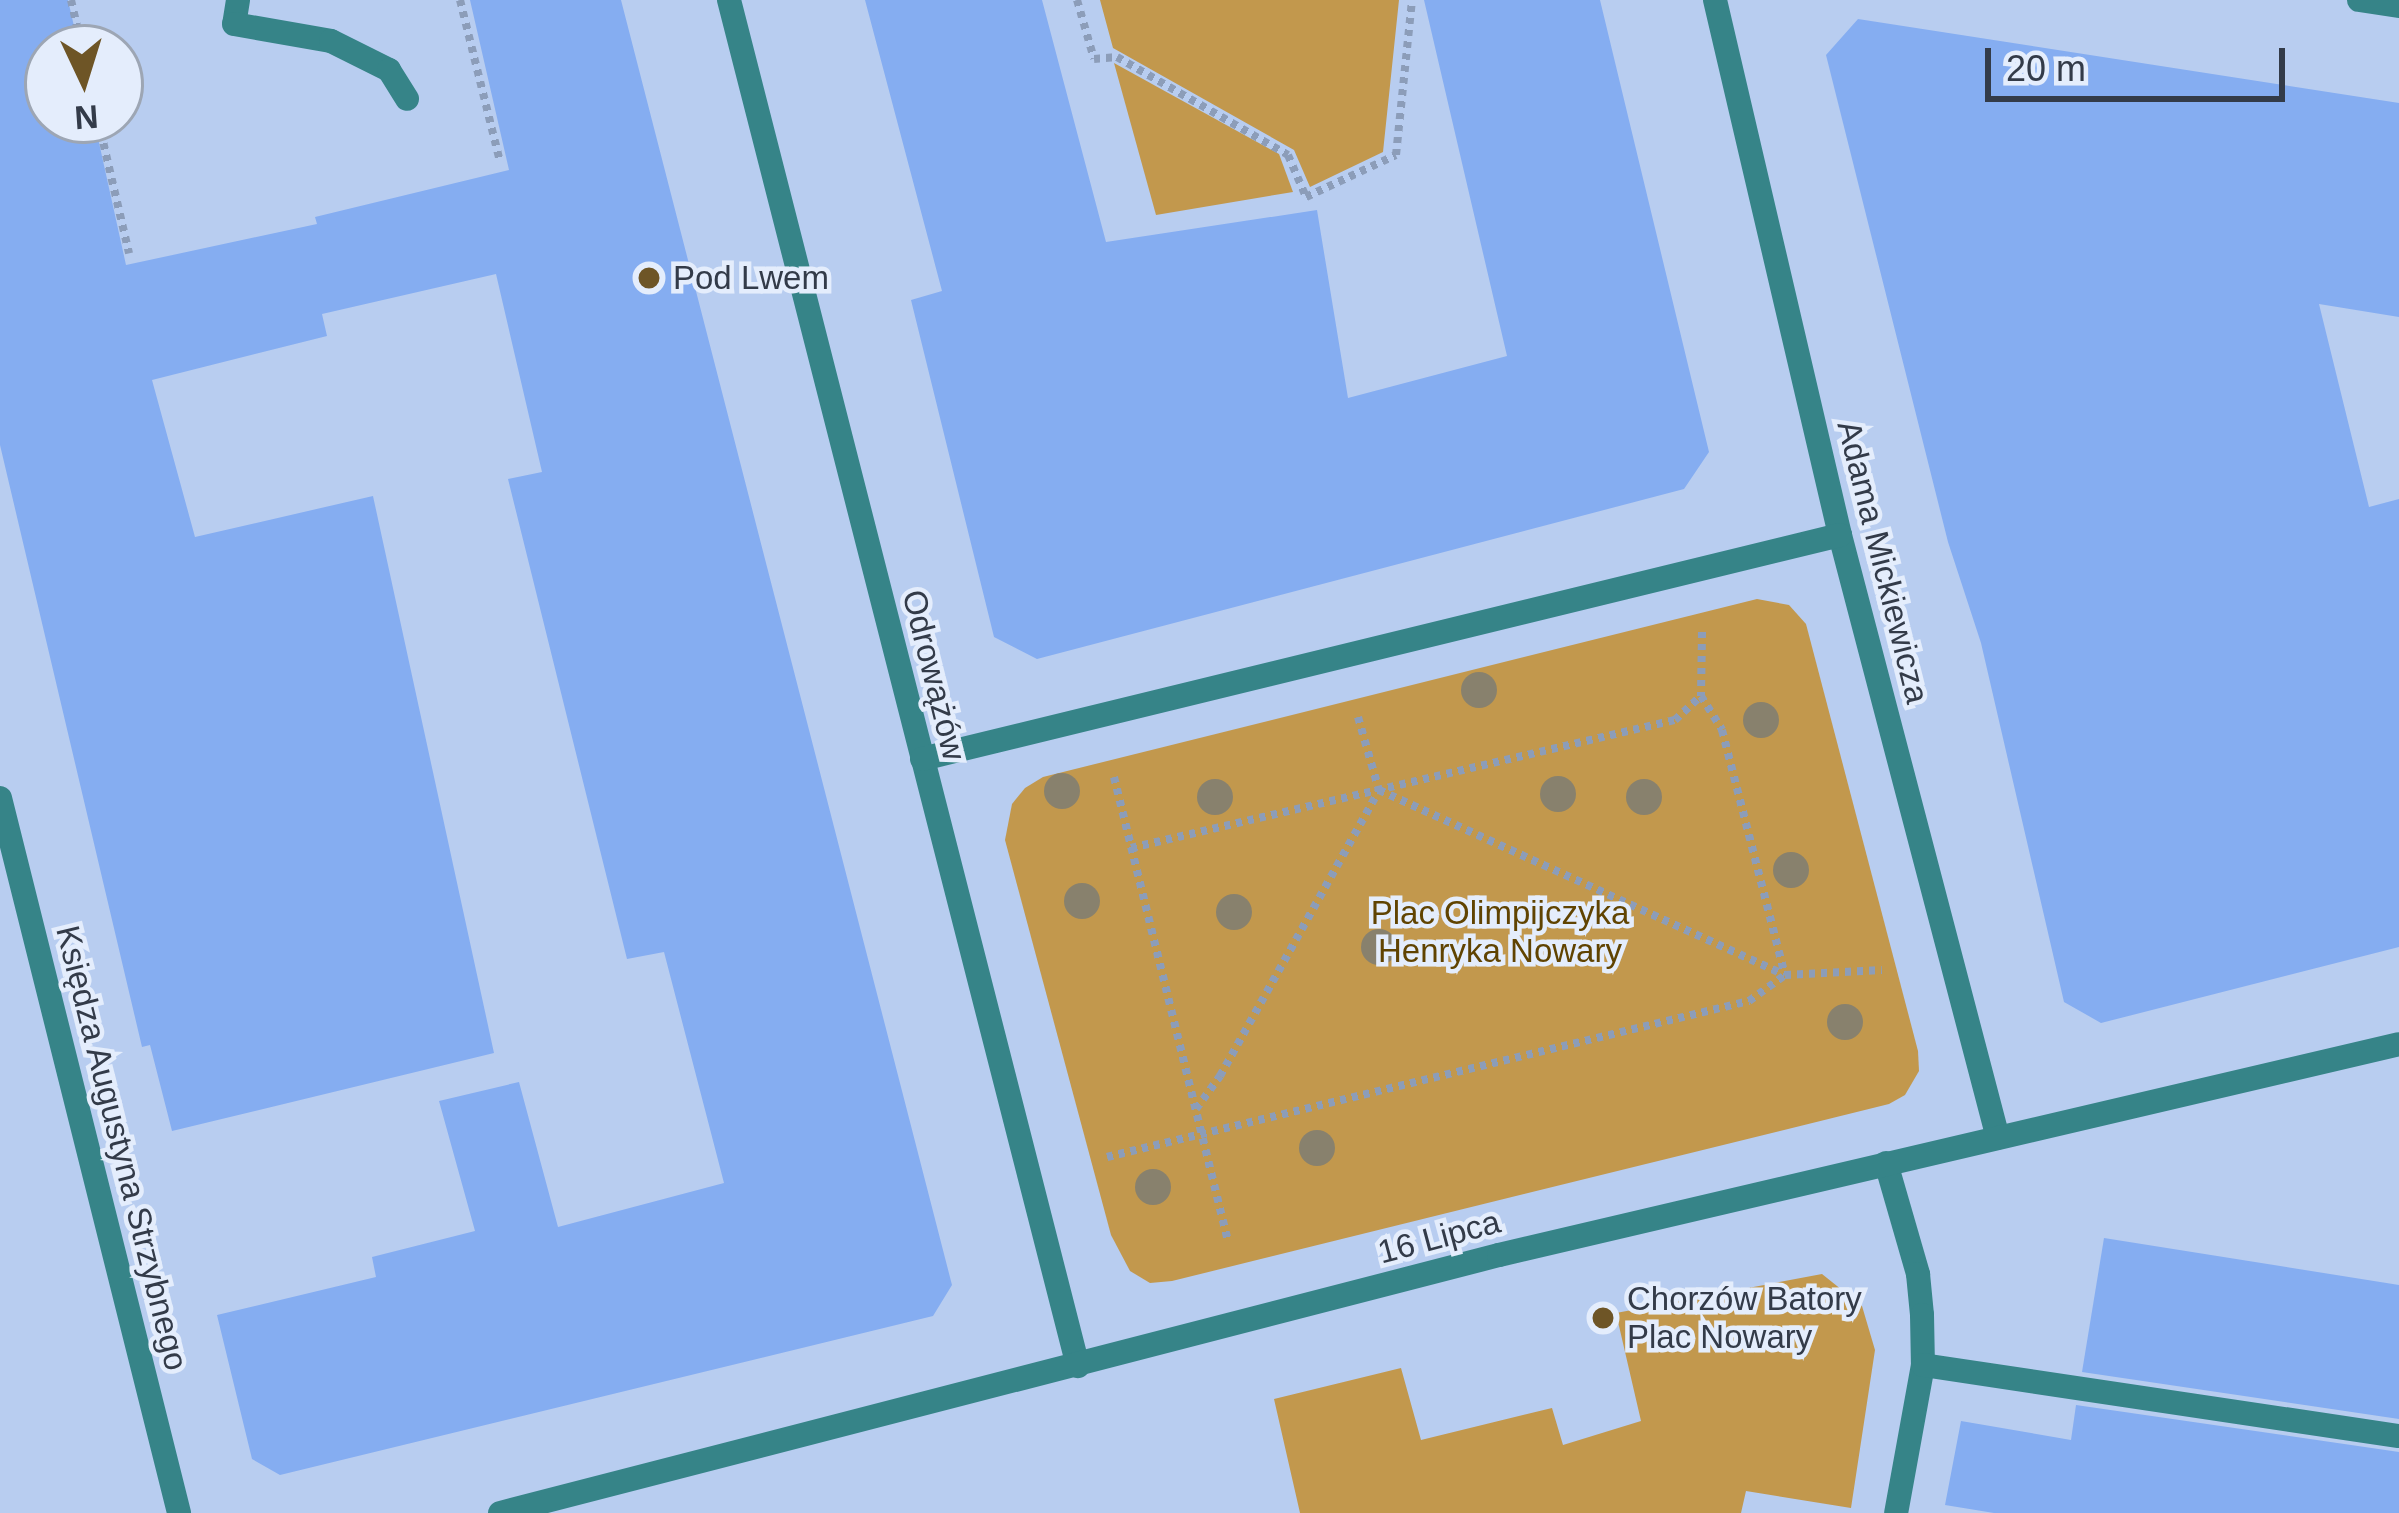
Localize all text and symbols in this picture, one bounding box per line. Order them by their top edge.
north arrow [24,24,144,144]
scale bar [1991,24,2291,98]
text: 20 m [2006,48,2086,89]
text: N [73,98,100,137]
place label: Pod Lwem [673,258,829,298]
marker: Pod Lwem [636,265,662,291]
street label: Adama Mickiewicza [1829,417,1937,707]
street label: Odrowążów [894,586,974,764]
park label: Plac Olimpijczyka Henryka Nowary [1371,893,1629,971]
street label: Księdza Augustyna Strzybnego [47,921,197,1375]
street label: 16 Lipca [1374,1202,1504,1272]
place label: Chorzów Batory Plac Nowary [1627,1279,1862,1357]
marker: Chorzów Batory Plac Nowary [1590,1305,1616,1331]

